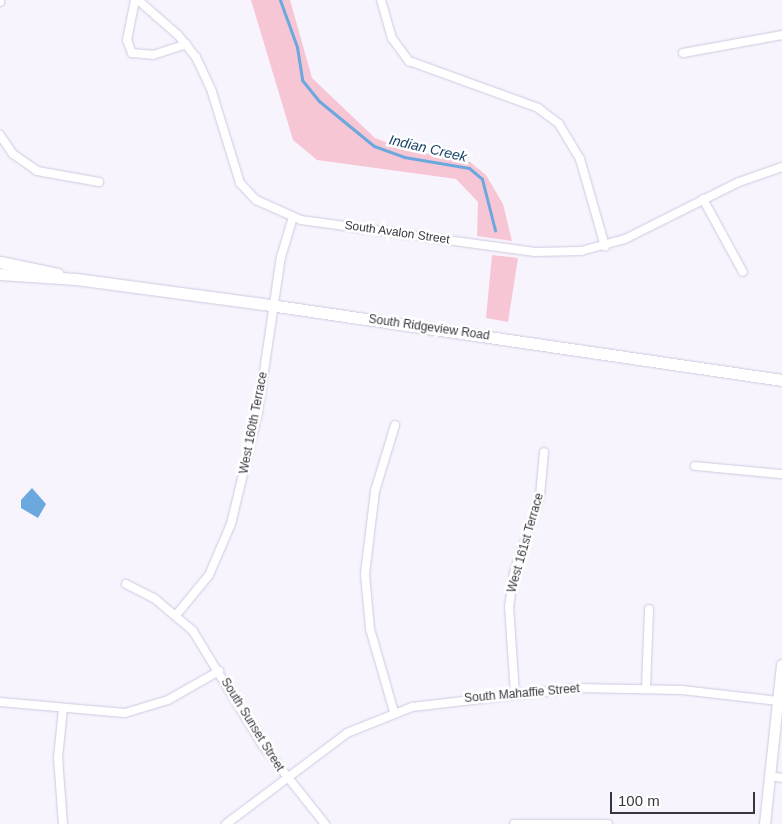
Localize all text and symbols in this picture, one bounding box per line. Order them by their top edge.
water label: Indian Creek [387,131,469,165]
street label: South Avalon Street [343,218,451,248]
street label: South Ridgeview Road [368,312,490,344]
street label: West 160th Terrace [237,371,271,475]
street label: West 161st Terrace [505,491,547,595]
street label: South Sunset Street [217,676,287,774]
street label: South Mahaffie Street [464,682,580,706]
scale bar [612,782,757,814]
text: 100 m [618,792,660,809]

